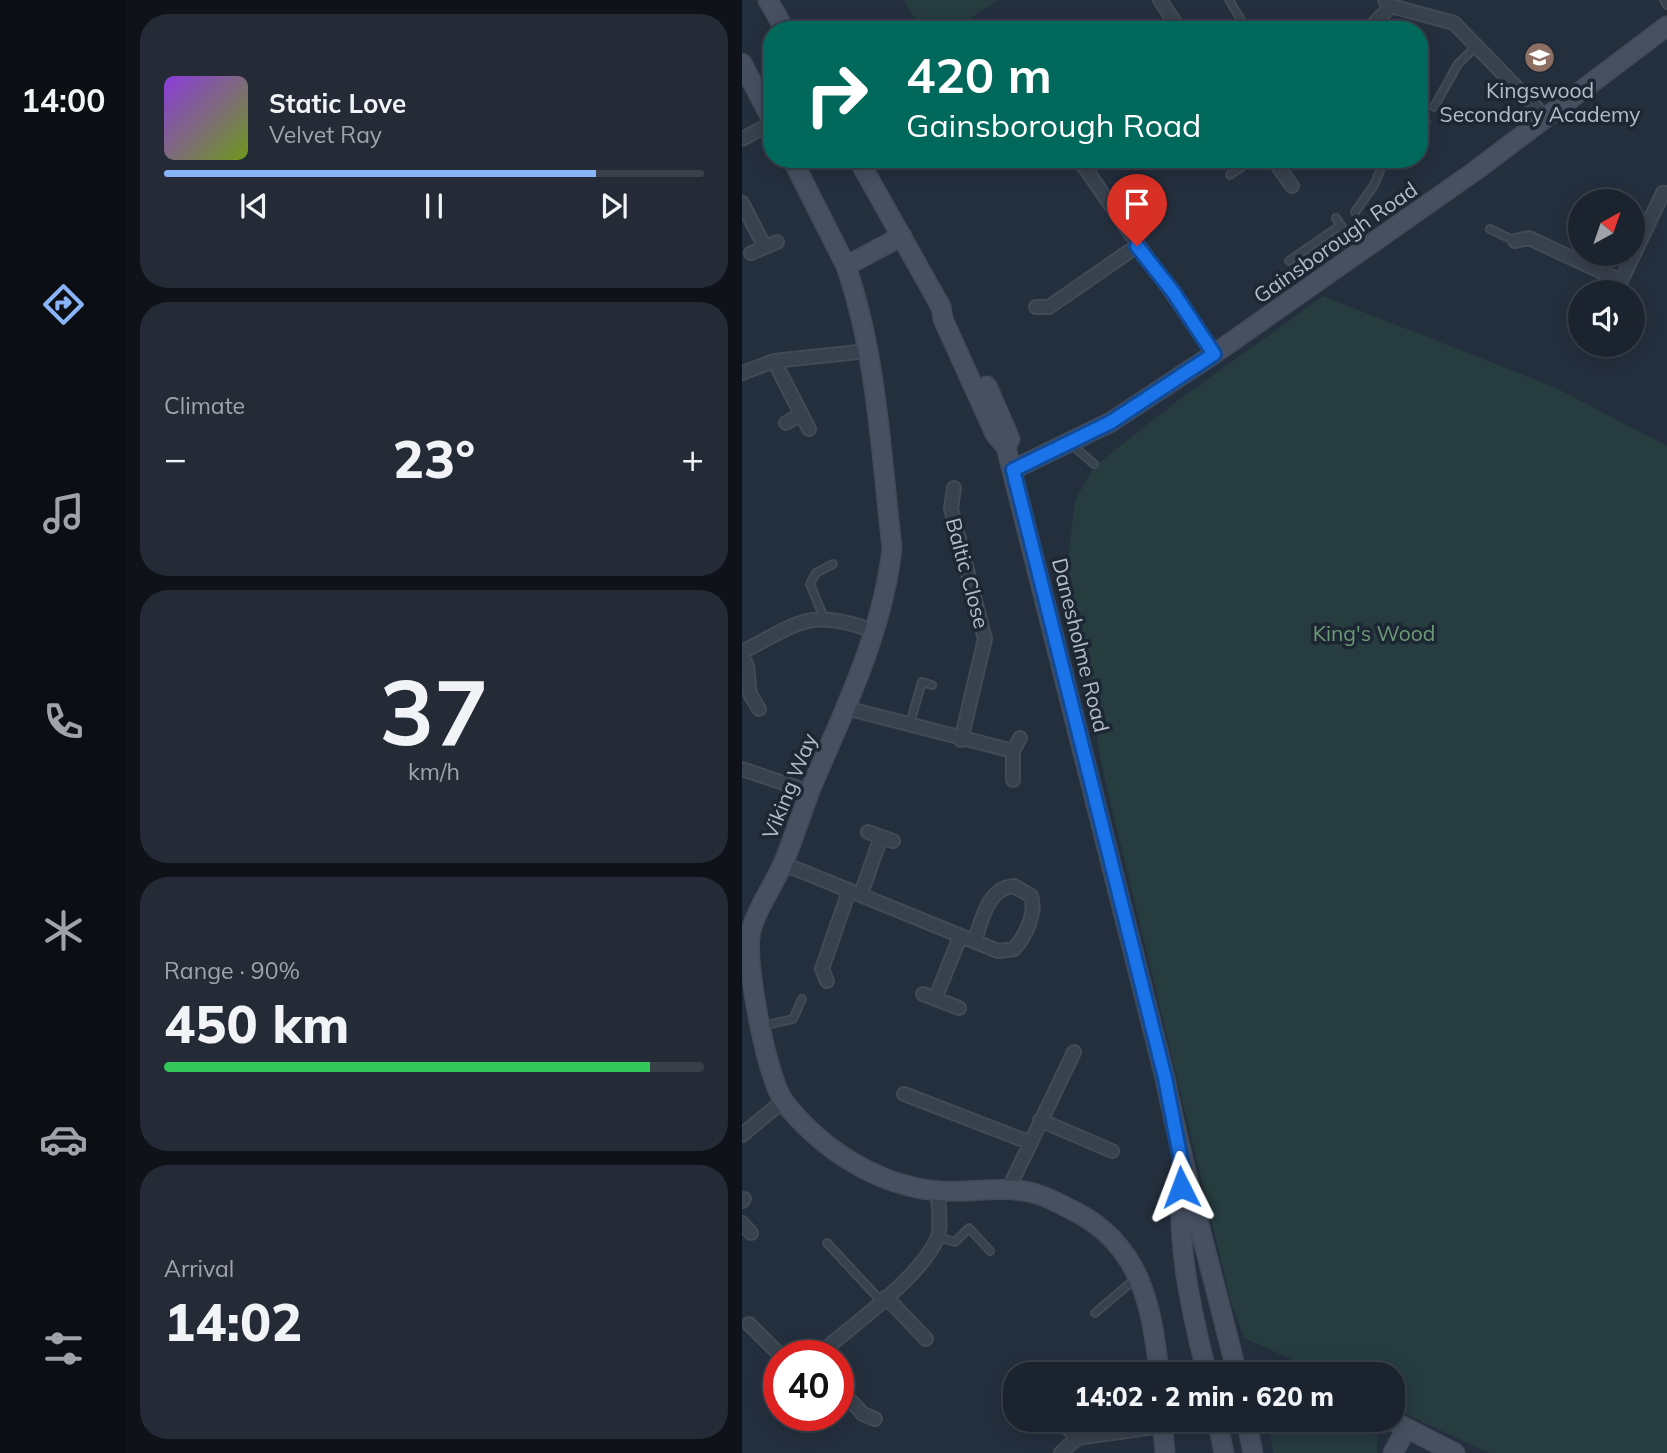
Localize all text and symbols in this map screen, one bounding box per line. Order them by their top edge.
school or university icon: Kingswood Secondary Academy [1523,41,1557,75]
text: 420 m [906,44,1052,105]
icon: right [791,49,882,140]
place label: Kingswood Secondary Academy [1440,77,1640,127]
text: 14:00 [21,80,105,120]
text: Static Love [269,87,406,120]
text: Gainsborough Road [906,105,1201,145]
text: Velvet Ray [269,120,382,149]
pin [1107,174,1167,246]
street label: Gainsborough Road [1248,176,1422,308]
icon: arrive [1118,185,1156,223]
icon: previous [235,187,273,225]
icon: pause [415,187,453,225]
icon: next [595,187,633,225]
north arrow [1568,189,1645,266]
map controls [1568,189,1645,357]
icon: directions [39,280,88,329]
button: sound [1568,280,1645,357]
text: Climate [164,391,245,420]
text: 23° [393,426,475,491]
text: − [164,434,187,482]
text: + [681,434,704,482]
icon: music [39,489,88,538]
street label: Baltic Close [941,515,995,631]
street label: Danesholme Road [1047,555,1115,735]
park label: King's Wood [1313,620,1435,646]
text: 37 [379,654,489,768]
icon: phone [39,697,88,746]
street label: Viking Way [756,729,822,843]
text: km/h [408,757,460,786]
icon: climate [39,906,88,955]
text: Range · 90% [164,956,300,985]
text: 450 km [164,991,349,1056]
icon: car [39,1115,88,1164]
position arrow [1144,1150,1218,1224]
text: Arrival [164,1254,234,1283]
text: 14:02 [164,1289,302,1354]
icon: filters [39,1324,88,1373]
speed limit sign: 40 [763,1340,854,1431]
text: 14:02 · 2 min · 620 m [1074,1380,1334,1413]

